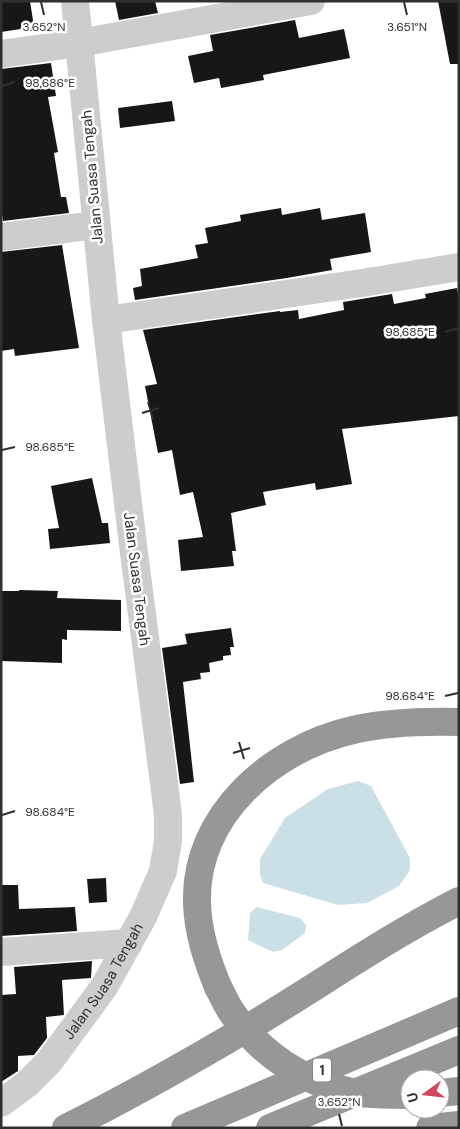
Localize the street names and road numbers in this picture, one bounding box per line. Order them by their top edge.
street label: Jalan Suasa Tengah [76,109,108,245]
street label: Jalan Suasa Tengah [119,511,155,647]
street label: Jalan Suasa Tengah [59,919,148,1043]
road number: 1 [313,1058,331,1082]

